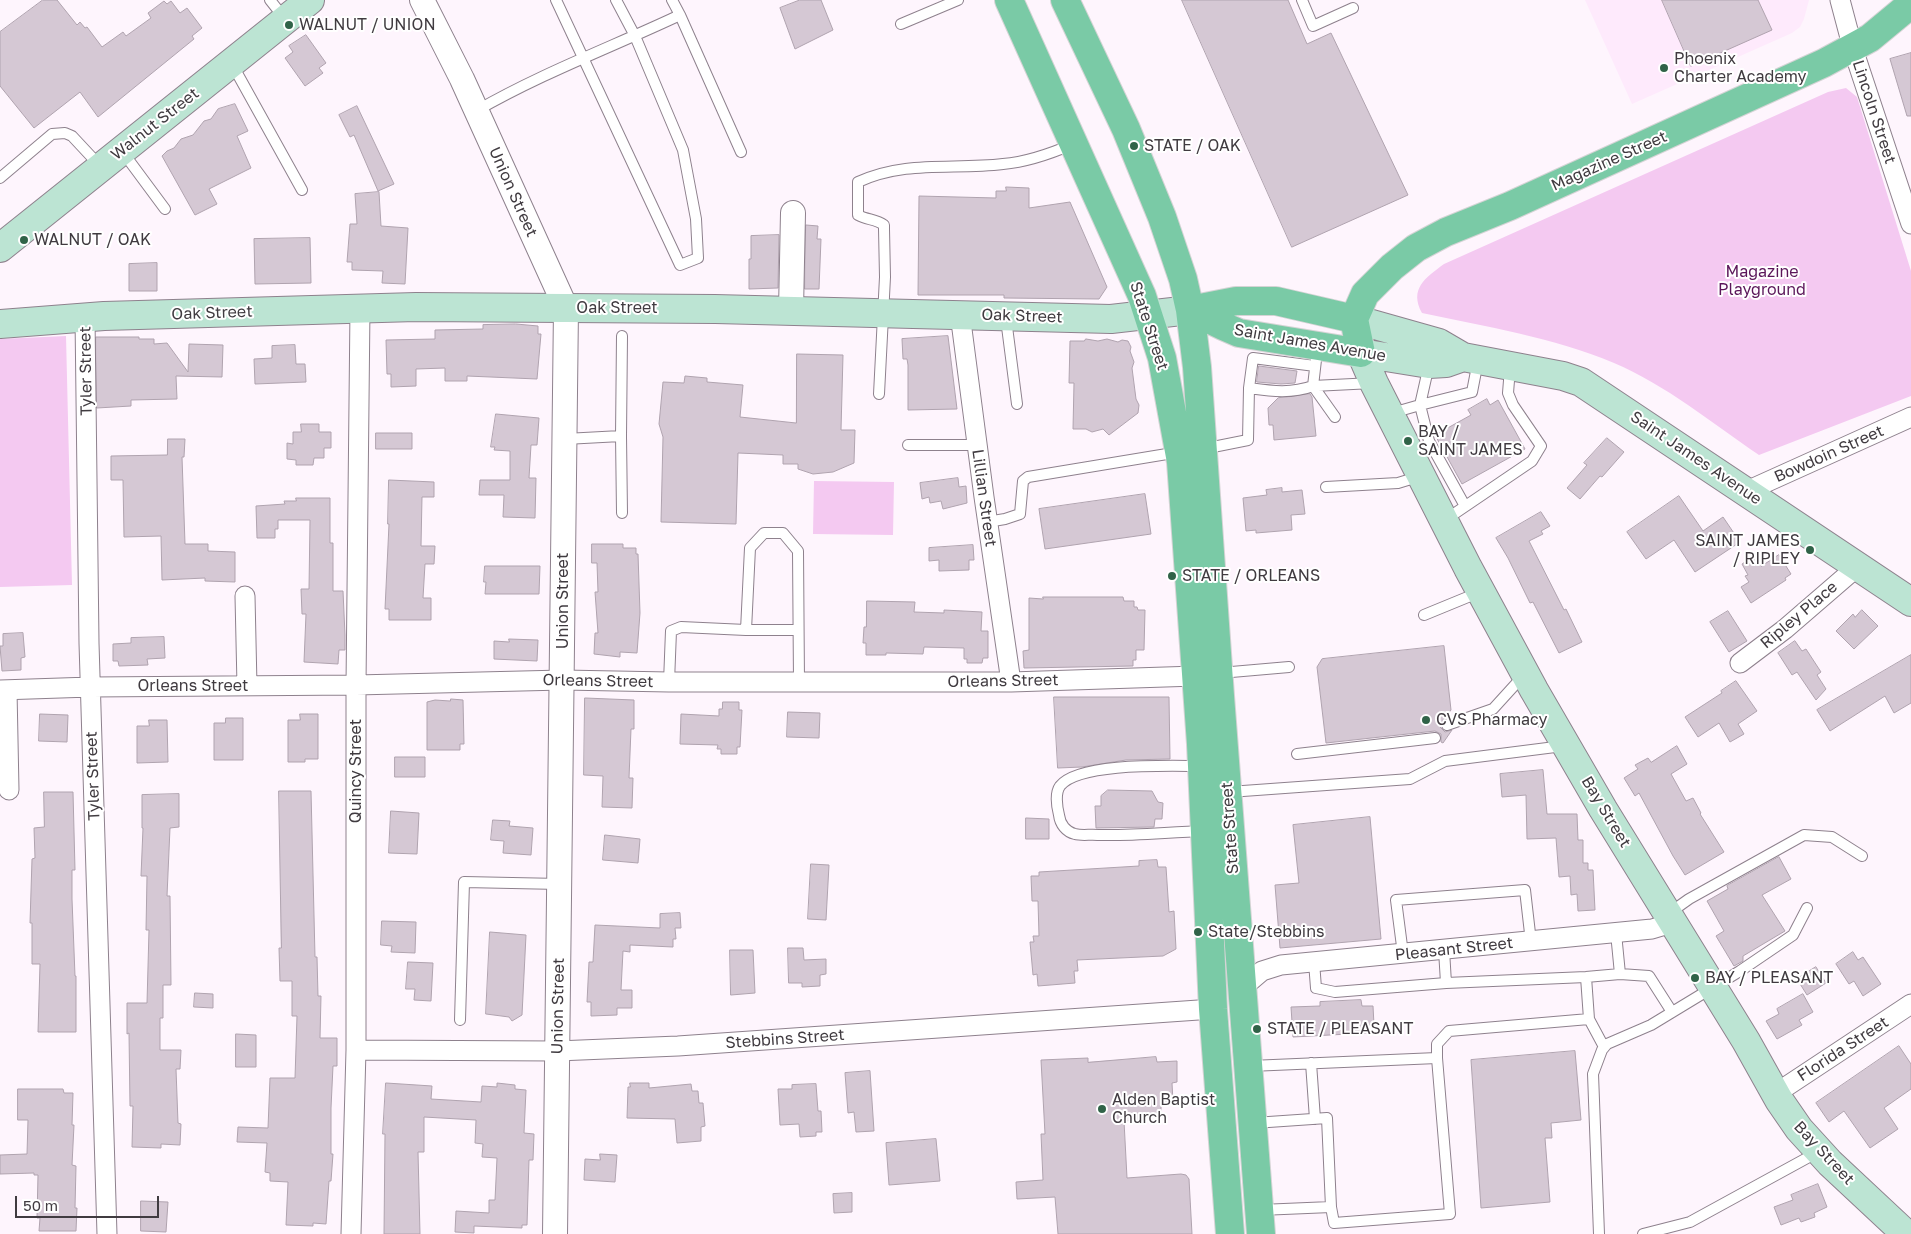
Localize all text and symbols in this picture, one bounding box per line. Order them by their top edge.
place label: WALNUT / UNION [299,15,436,35]
marker: WALNUT / UNION [283,19,295,31]
place label: Phoenix Charter Academy [1674,49,1806,87]
street label: Lincoln Street [1848,58,1900,166]
marker: Phoenix Charter Academy [1658,62,1670,74]
street label: Walnut Street [107,84,203,164]
street label: Magazine Street [1548,127,1670,195]
place label: STATE / OAK [1144,136,1241,156]
marker: STATE / OAK [1128,140,1140,152]
street label: Union Street [485,144,541,240]
place label: WALNUT / OAK [34,230,151,250]
marker: WALNUT / OAK [18,234,30,246]
park label: Magazine Playground [1718,262,1806,300]
street label: State Street [1126,279,1172,373]
street label: Oak Street [576,298,658,318]
street label: Oak Street [171,302,253,324]
street label: Oak Street [981,305,1063,327]
street label: Saint James Avenue [1233,320,1387,366]
street label: Tyler Street [76,326,96,416]
street label: Saint James Avenue [1627,407,1765,509]
street label: Bowdoin Street [1771,421,1887,487]
place label: BAY / SAINT JAMES [1418,422,1523,460]
marker: BAY / SAINT JAMES [1402,435,1414,447]
street label: Lillian Street [968,448,1000,548]
place label: SAINT JAMES / RIPLEY [1695,531,1800,569]
marker: SAINT JAMES / RIPLEY [1804,544,1816,556]
street label: Union Street [553,553,573,649]
place label: STATE / ORLEANS [1182,566,1320,586]
marker: STATE / ORLEANS [1166,570,1178,582]
street label: Ripley Place [1757,577,1841,653]
street label: Orleans Street [542,670,654,692]
street label: Orleans Street [947,670,1059,692]
street label: Orleans Street [137,676,249,696]
place label: CVS Pharmacy [1436,710,1547,730]
marker: CVS Pharmacy [1420,714,1432,726]
street label: Quincy Street [346,719,366,823]
street label: Tyler Street [82,731,104,821]
street label: Bay Street [1577,773,1635,851]
street label: State Street [1217,781,1243,875]
place label: State/Stebbins [1208,922,1324,942]
marker: State/Stebbins [1192,926,1204,938]
street label: Pleasant Street [1394,933,1514,965]
street label: Union Street [548,958,568,1054]
place label: BAY / PLEASANT [1705,968,1833,988]
marker: BAY / PLEASANT [1689,972,1701,984]
street label: Florida Street [1794,1012,1892,1086]
place label: STATE / PLEASANT [1267,1019,1413,1039]
marker: STATE / PLEASANT [1251,1023,1263,1035]
street label: Stebbins Street [725,1025,845,1053]
place label: Alden Baptist Church [1112,1090,1215,1128]
marker: Alden Baptist Church [1096,1103,1108,1115]
street label: Bay Street [1790,1117,1858,1189]
scale bar [18,1186,161,1218]
text: 50 m [23,1196,58,1214]

